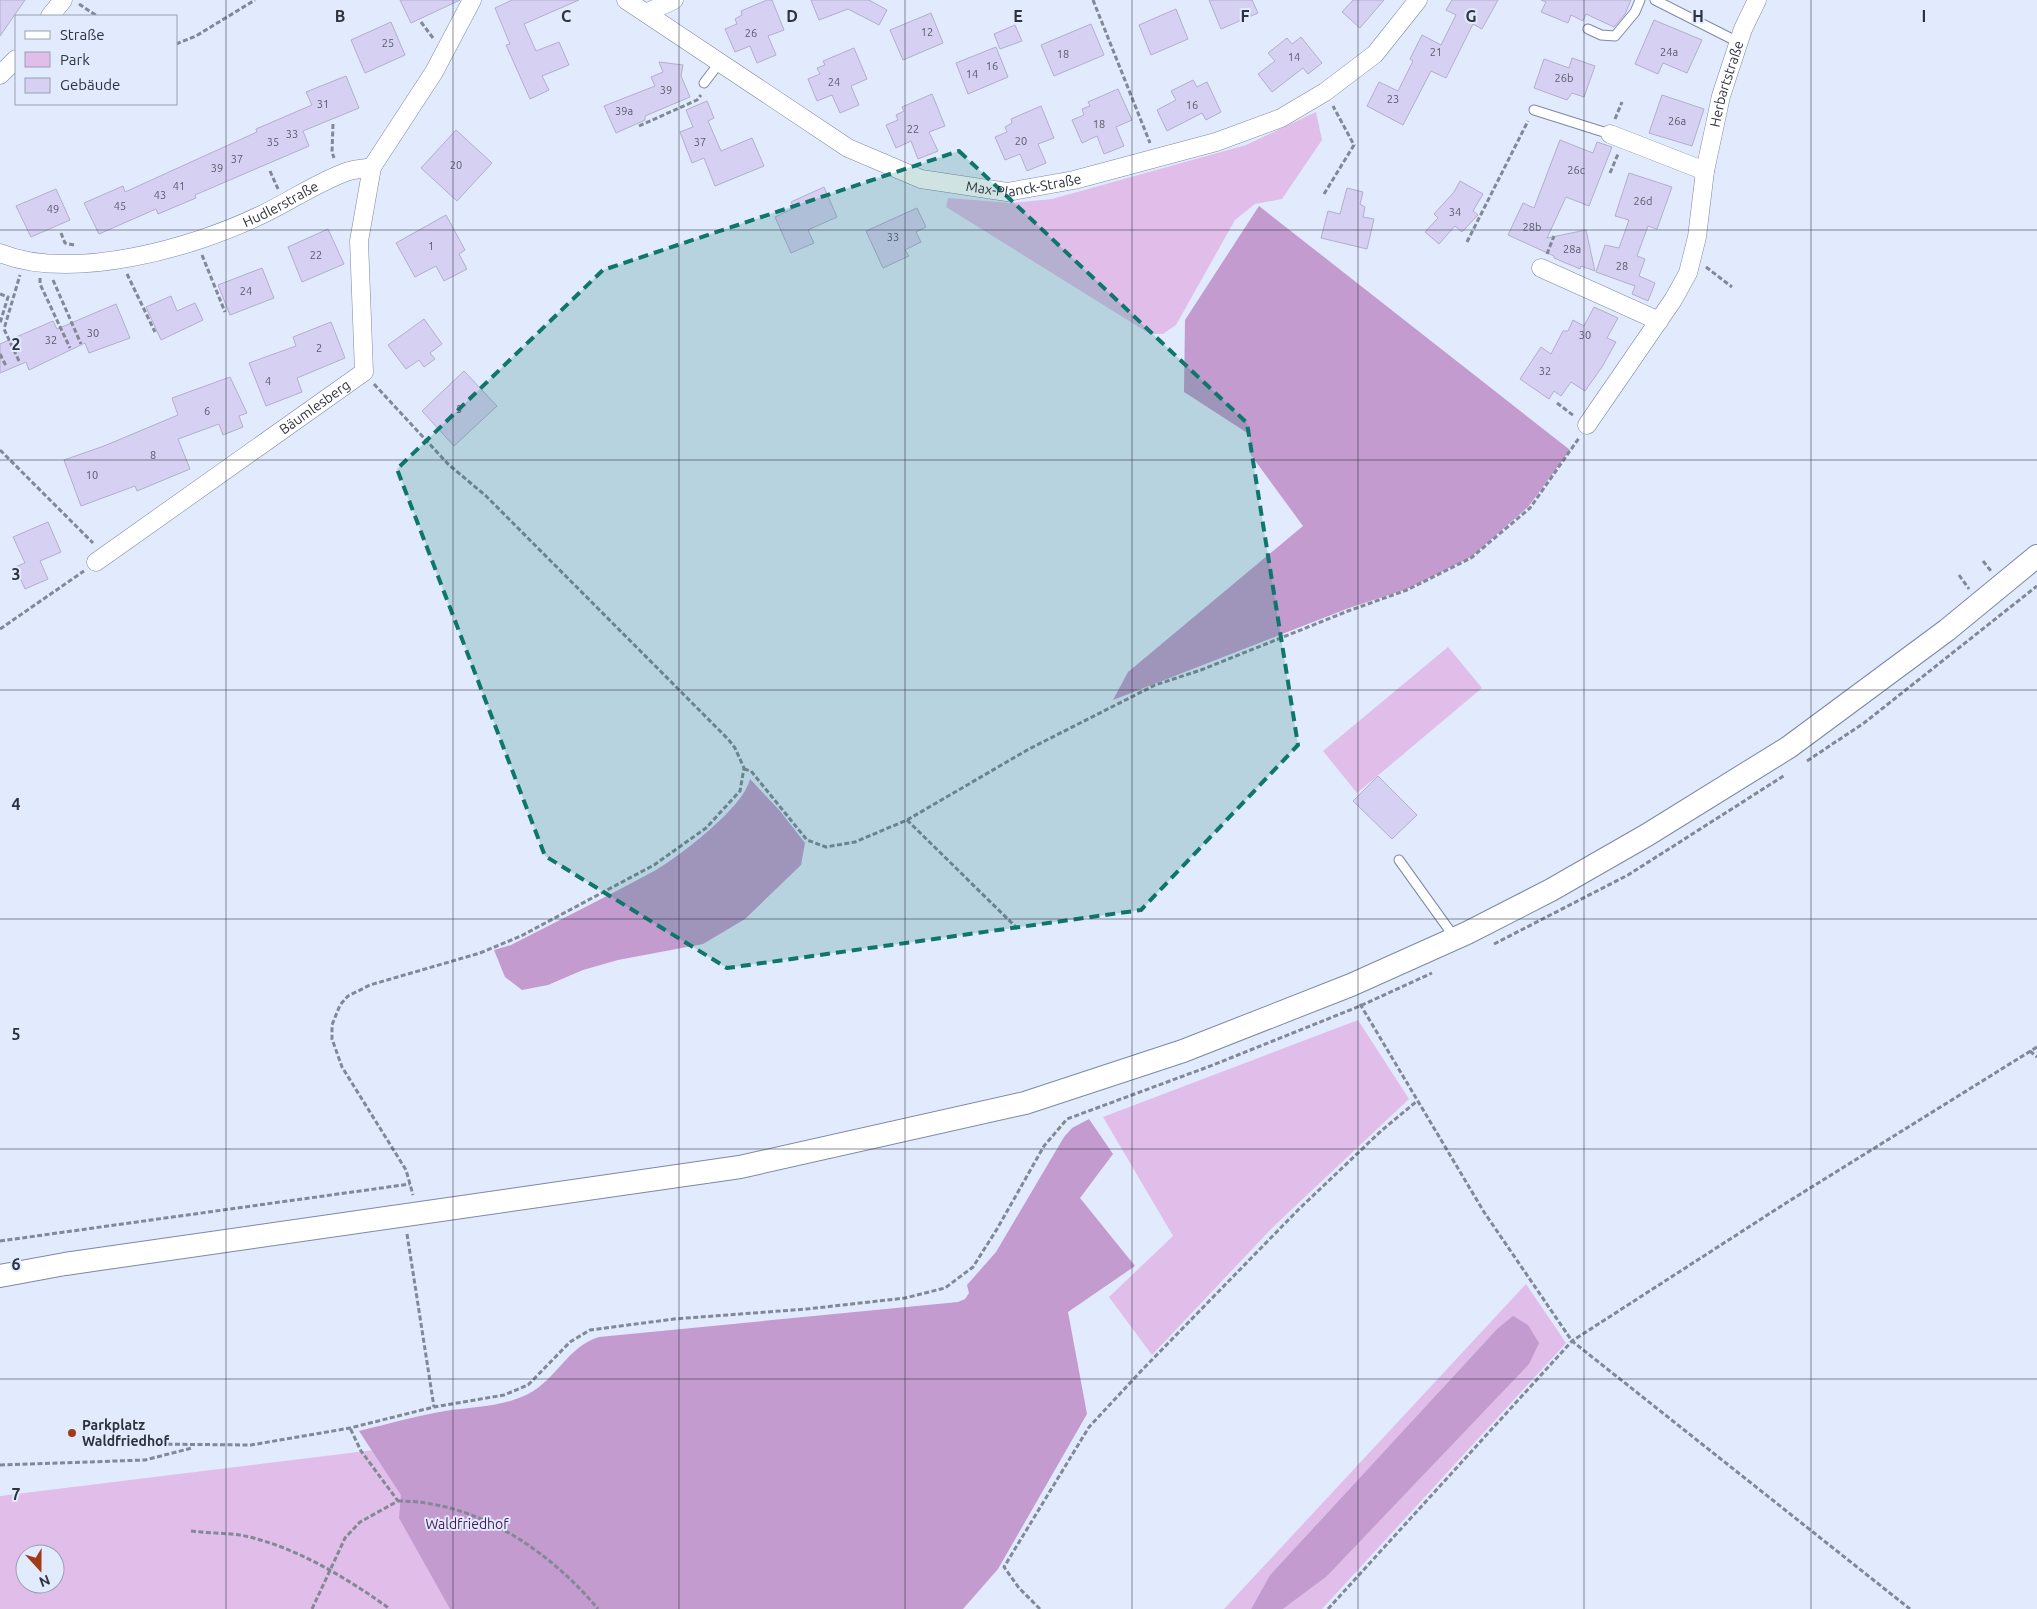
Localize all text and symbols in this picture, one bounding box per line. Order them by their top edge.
text: B [335,7,345,25]
text: C [561,7,571,25]
text: D [786,7,798,25]
text: E [1013,7,1023,25]
text: F [1241,7,1250,25]
text: G [1465,7,1477,25]
text: H [1692,7,1704,25]
text: I [1922,7,1926,25]
legend [15,15,178,105]
text: Straße [60,26,104,43]
house number: 12 [921,26,933,38]
house number: 26 [745,27,757,39]
house number: 25 [382,37,394,49]
street label: Herbartstraße [1707,39,1747,129]
house number: 21 [1430,46,1442,58]
house number: 24a [1660,46,1678,58]
house number: 18 [1057,48,1069,60]
text: Park [60,51,90,68]
house number: 14 [1288,51,1300,63]
house number: 16 [986,60,998,72]
house number: 14 [966,68,978,80]
house number: 26b [1555,72,1573,84]
text: Gebäude [60,76,120,93]
house number: 24 [828,76,840,88]
house number: 39 [660,84,672,96]
house number: 23 [1387,93,1399,105]
house number: 31 [317,98,329,110]
house number: 16 [1186,99,1198,111]
house number: 39a [615,105,633,117]
house number: 26a [1668,115,1686,127]
house number: 18 [1093,118,1105,130]
house number: 22 [907,123,919,135]
house number: 33 [286,128,298,140]
house number: 20 [1015,135,1027,147]
house number: 35 [267,136,279,148]
house number: 37 [694,136,706,148]
house number: 37 [231,153,243,165]
house number: 20 [450,159,462,171]
house number: 39 [211,162,223,174]
house number: 26c [1567,164,1585,176]
street label: Max-Planck-Straße [965,170,1083,200]
street label: Hudlerstraße [240,178,321,230]
house number: 41 [173,180,185,192]
house number: 43 [154,189,166,201]
house number: 26d [1634,195,1652,207]
house number: 45 [114,200,126,212]
house number: 49 [47,203,59,215]
house number: 34 [1449,206,1461,218]
house number: 28b [1523,221,1541,233]
house number: 33 [887,231,899,243]
house number: 1 [428,240,434,252]
house number: 28a [1563,243,1581,255]
house number: 22 [310,249,322,261]
house number: 28 [1616,260,1628,272]
house number: 24 [240,285,252,297]
house number: 30 [87,327,99,339]
house number: 30 [1579,329,1591,341]
house number: 32 [45,334,57,346]
text: 2 [11,335,21,353]
house number: 2 [316,342,322,354]
house number: 32 [1539,365,1551,377]
house number: 4 [265,375,271,387]
street label: Bäumlesberg [276,376,353,438]
house number: 5 [456,403,462,415]
house number: 6 [204,405,210,417]
house number: 8 [150,449,156,461]
house number: 10 [86,469,98,481]
text: 3 [11,565,21,583]
text: 4 [11,795,21,813]
text: 5 [11,1025,21,1043]
text: 6 [11,1255,21,1273]
place label: Parkplatz Waldfriedhof [82,1417,170,1449]
marker: Parkplatz Waldfriedhof [66,1427,78,1439]
text: 7 [11,1485,21,1503]
park label: Waldfriedhof [425,1516,509,1532]
north arrow [15,1544,65,1594]
text: N [37,1572,52,1590]

